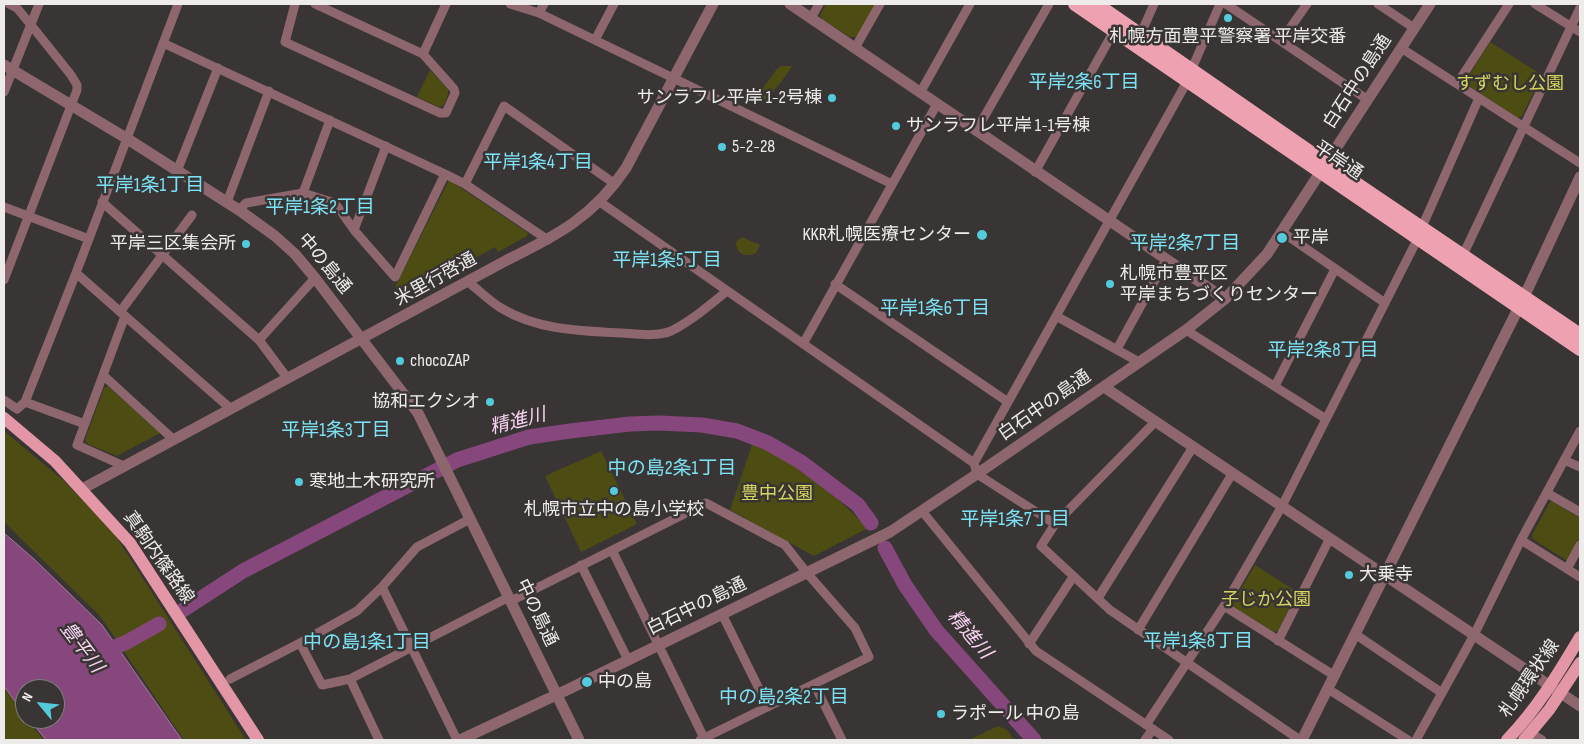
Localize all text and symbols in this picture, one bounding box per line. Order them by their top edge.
marker: 札幌方面豊平警察署 平岸交番 [1222,12,1234,24]
place label: 札幌方面豊平警察署 平岸交番 [1110,26,1346,48]
street label: 白石中の島通 [1320,31,1396,133]
district label: 平岸2条6丁目 [1028,72,1140,94]
park label: すずむし公園 [1456,73,1564,95]
place label: サンラフレ平岸 1-2号棟 [637,87,822,109]
marker: サンラフレ平岸 1-2号棟 [826,92,838,104]
place label: サンラフレ平岸 1-1号棟 [906,115,1090,137]
marker: サンラフレ平岸 1-1号棟 [890,120,902,132]
place label: 5-2-28 [732,136,775,158]
street label: 平岸通 [1310,137,1366,185]
marker: 5-2-28 [716,141,728,153]
district label: 平岸1条4丁目 [483,152,593,174]
district label: 平岸1条1丁目 [96,175,204,197]
district label: 平岸1条2丁目 [265,197,375,219]
place label: KKR札幌医療センター [803,224,971,246]
place label: 平岸 [1293,227,1329,249]
marker: KKR札幌医療センター [975,228,989,242]
street label: 中の島通 [293,229,355,299]
marker: 平岸 [1275,231,1289,245]
place label: 平岸三区集会所 [110,233,236,255]
district label: 平岸2条7丁目 [1130,233,1240,255]
marker: 平岸三区集会所 [240,238,252,250]
street label: 米里行啓通 [391,249,481,311]
district label: 平岸1条5丁目 [612,250,722,272]
place label: 札幌市豊平区 平岸まちづくりセンター [1120,263,1318,306]
marker: 札幌市豊平区 平岸まちづくりセンター [1104,278,1116,290]
district label: 平岸1条6丁目 [880,298,990,320]
district label: 平岸2条8丁目 [1267,340,1379,362]
place label: chocoZAP [410,350,470,372]
marker: chocoZAP [394,355,406,367]
street label: 白石中の島通 [995,366,1095,446]
place label: 協和エクシオ [372,391,480,413]
marker: 協和エクシオ [484,396,496,408]
water label: 精進川 [488,404,548,440]
district label: 平岸1条3丁目 [281,420,391,442]
district label: 中の島2条1丁目 [608,458,736,480]
place label: 寒地土木研究所 [309,471,435,493]
marker: 寒地土木研究所 [293,476,305,488]
park label: 豊中公園 [741,483,813,505]
marker: 札幌市立中の島小学校 [608,485,620,497]
place label: 札幌市立中の島小学校 [524,499,704,521]
street label: 真駒内篠路線 [118,508,198,608]
district label: 平岸1条7丁目 [960,509,1070,531]
place label: 大乗寺 [1359,564,1413,586]
marker: 大乗寺 [1343,569,1355,581]
street label: 白石中の島通 [644,574,750,640]
street label: 中の島通 [511,576,561,650]
park label: 子じか公園 [1221,589,1311,611]
water label: 精進川 [942,606,996,664]
water label: 豊平川 [55,618,107,678]
district label: 平岸1条8丁目 [1143,631,1253,653]
district label: 中の島1条1丁目 [303,632,431,654]
street label: 札幌環状線 [1495,636,1565,722]
place label: 中の島 [598,671,652,693]
marker: 中の島 [580,675,594,689]
north arrow [15,679,65,729]
district label: 中の島2条2丁目 [719,687,849,709]
text: N [18,690,36,704]
place label: ラポール 中の島 [951,703,1080,725]
marker: ラポール 中の島 [935,708,947,720]

